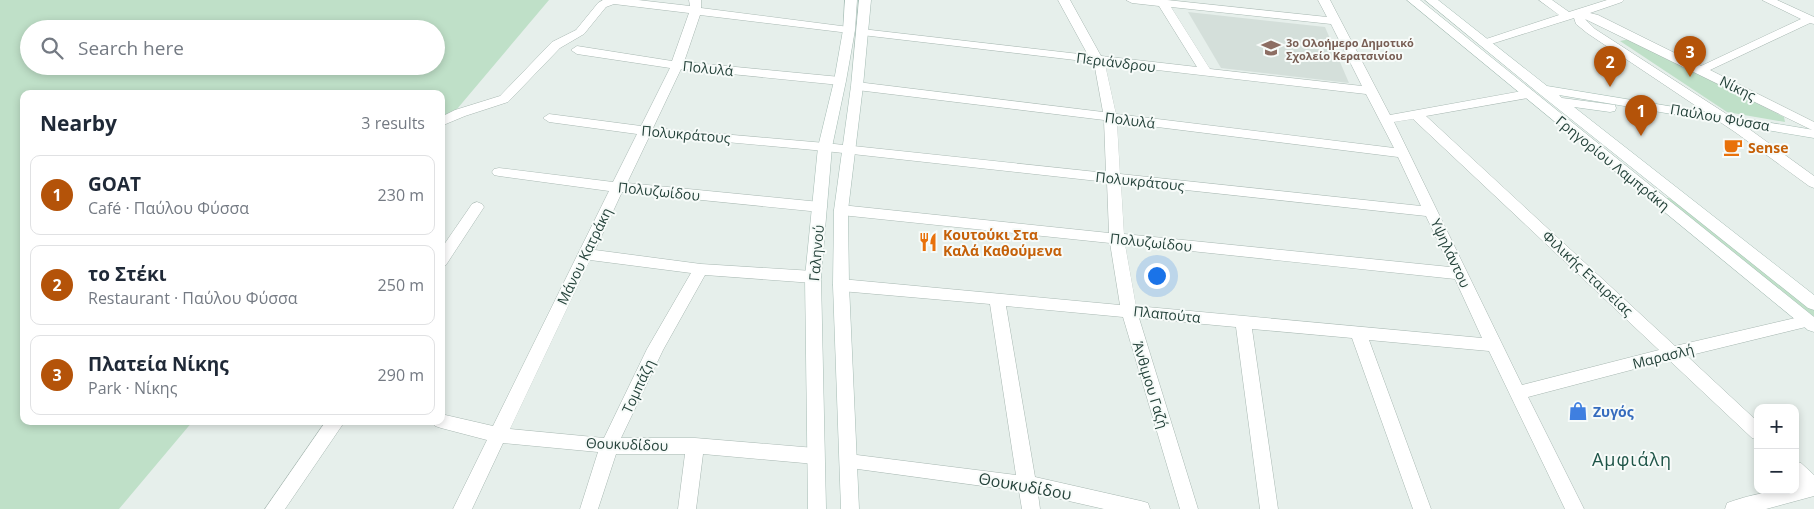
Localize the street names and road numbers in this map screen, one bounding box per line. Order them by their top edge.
street label: Περιάνδρου [1075,48,1157,76]
street label: Πολυλά [682,56,735,80]
street label: Νίκης [1717,71,1759,105]
street label: Παύλου Φύσσα [1669,99,1772,135]
street label: Πολυλά [1104,107,1157,133]
street label: Γρηγορίου Λαμπράκη [1552,111,1674,215]
street label: Πολυκράτους [641,121,732,147]
street label: Πολυκράτους [1095,167,1186,195]
street label: Πολυζωίδου [617,177,701,205]
street label: Μάνου Κατράκη [552,204,616,308]
street label: Υψηλάντου [1427,215,1475,291]
street label: Γαληνού [804,224,828,282]
street label: Φιλικής Εταιρείας [1539,226,1638,320]
street label: Πολυζωίδου [1109,228,1193,256]
street label: Πλαπούτα [1132,301,1202,327]
street label: Άνθιμου Γαζή [1129,339,1173,431]
street label: Μαρασλή [1630,339,1696,373]
street label: Τομπάζη [617,356,659,416]
street label: Θουκυδίδου [586,433,668,455]
street label: Θουκυδίδου [977,467,1073,505]

